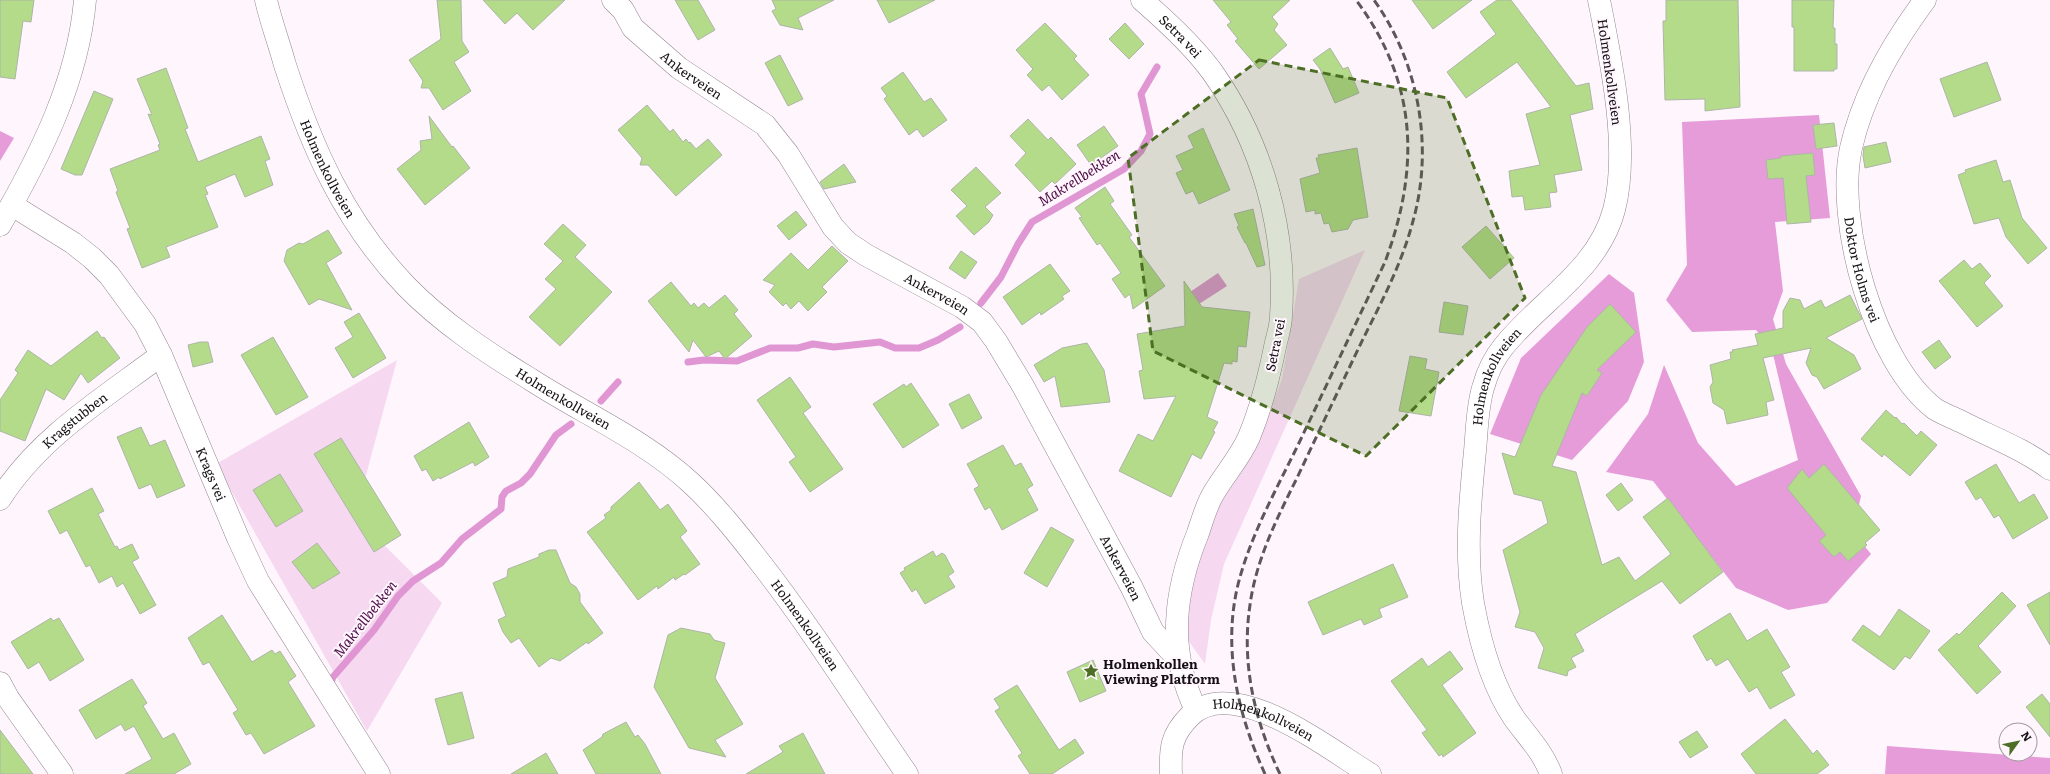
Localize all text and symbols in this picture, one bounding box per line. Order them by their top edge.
street label: Setra vei [1155,10,1207,62]
street label: Holmenkollveien [1594,17,1627,127]
street label: Ankerveien [657,46,727,104]
street label: Holmenkollveien [296,116,361,222]
water label: Makrellbekken [1034,144,1124,210]
street label: Doktor Holms vei [1840,215,1885,326]
street label: Ankerveien [901,267,974,319]
street label: Setra vei [1260,316,1289,373]
street label: Holmenkollveien [1467,322,1525,426]
street label: Holmenkollveien [512,363,615,434]
street label: Kragstubben [37,387,111,452]
street label: Krags vei [192,444,232,504]
street label: Ankerveien [1096,531,1147,604]
water label: Makrellbekken [328,575,401,661]
street label: Holmenkollveien [767,575,845,674]
place label: Holmenkollen Viewing Platform [1103,654,1220,688]
place icon: Holmenkollen Viewing Platform [1082,662,1100,680]
street label: Holmenkollveien [1211,693,1318,745]
north arrow [1998,722,2038,762]
text: N [2018,728,2036,744]

